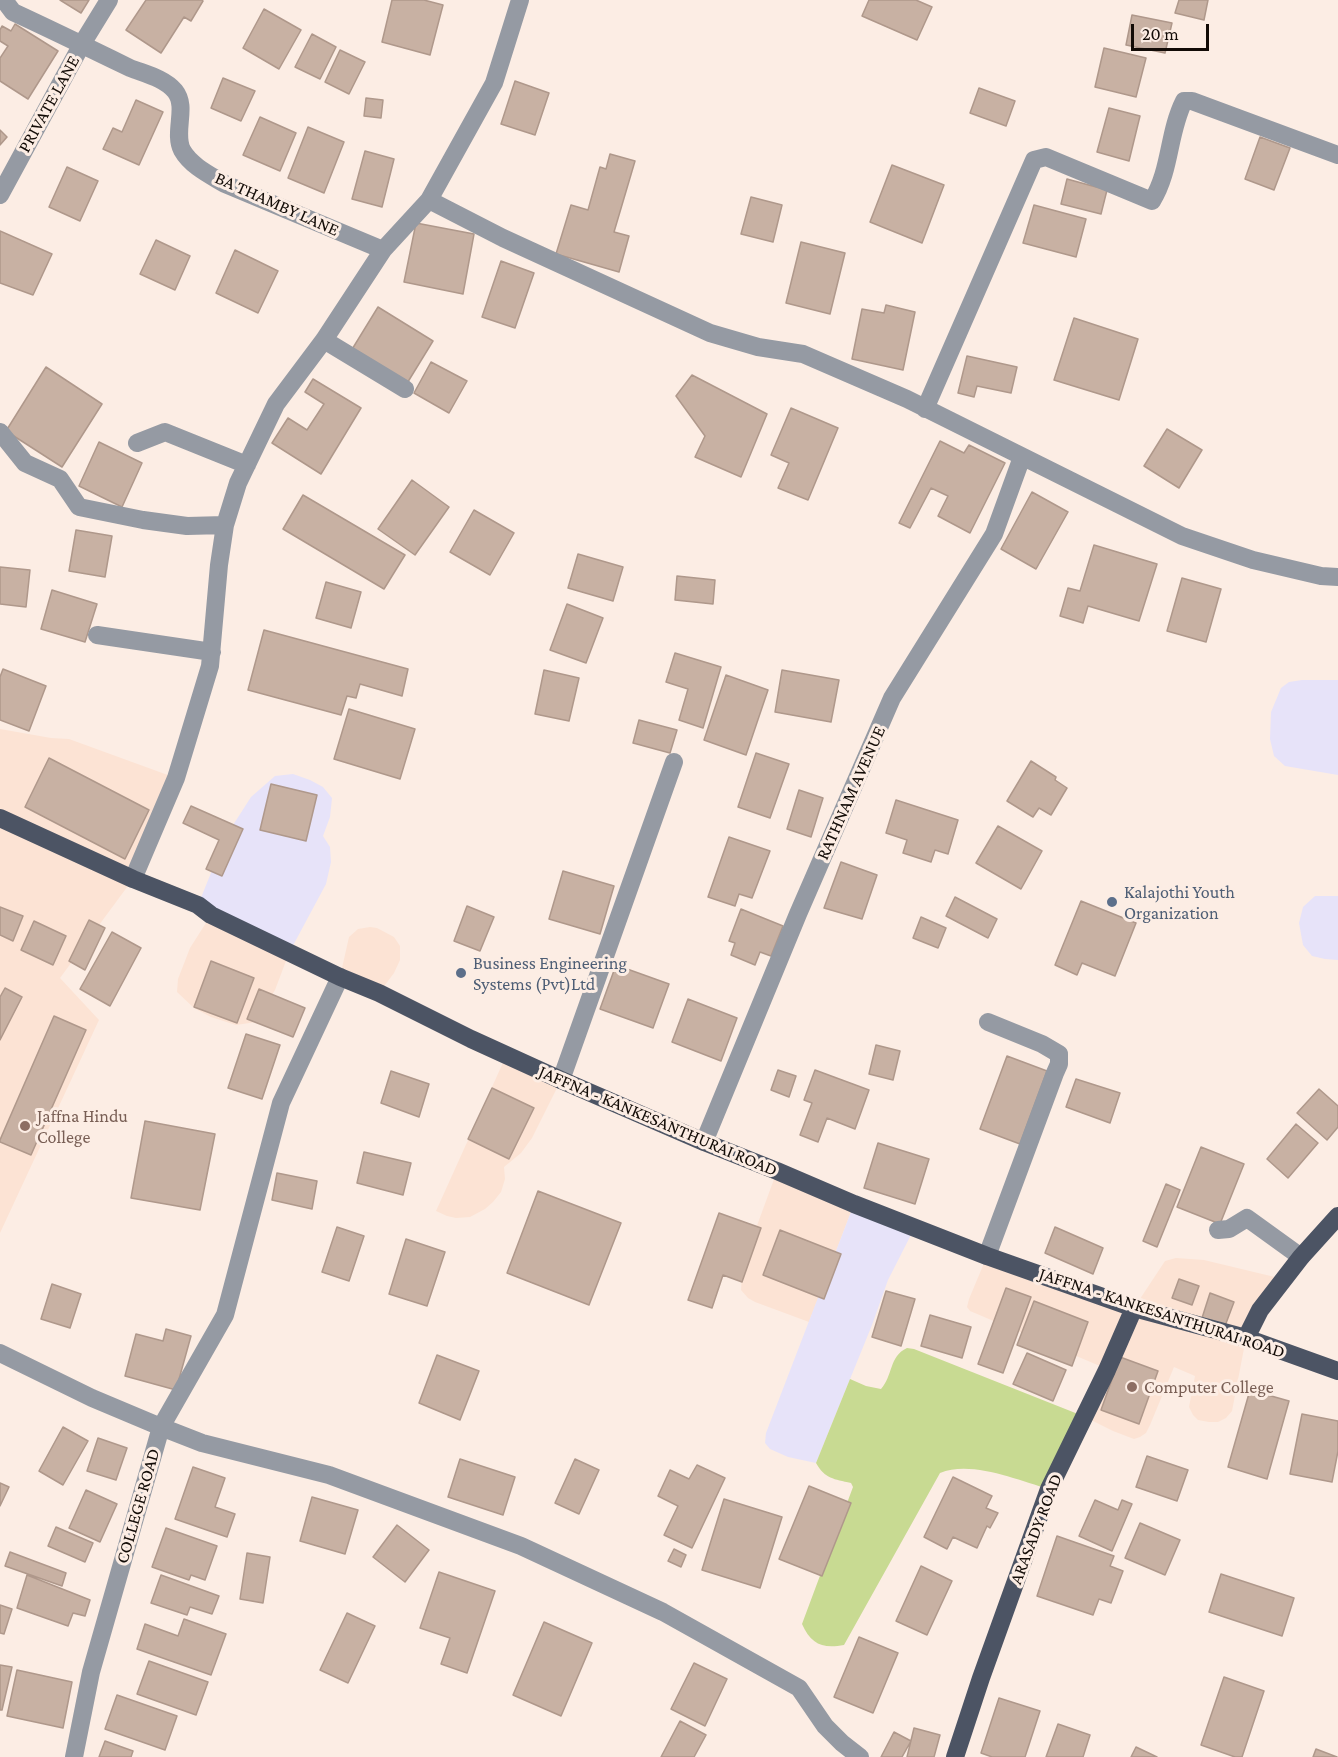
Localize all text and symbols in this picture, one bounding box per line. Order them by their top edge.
scale bar [1134,12,1212,50]
text: 20 m [1142,24,1179,44]
street label: PRIVATE LANE [14,52,84,156]
street label: BA THAMBY LANE [212,167,342,241]
street label: RATHNAM AVENUE [812,723,890,863]
place label: Kalajothi Youth Organization [1124,881,1235,924]
marker: Kalajothi Youth Organization [1105,895,1119,909]
place label: Business Engineering Systems (Pvt)Ltd [473,952,627,994]
marker: Business Engineering Systems (Pvt)Ltd [454,966,468,980]
street label: JAFFNA - KANKESANTHURAI ROAD [535,1061,781,1181]
place label: Jaffna Hindu College [37,1105,128,1148]
marker: Jaffna Hindu College [18,1119,32,1133]
street label: JAFFNA - KANKESANTHURAI ROAD [1036,1263,1288,1363]
place label: Computer College [1144,1376,1274,1398]
marker: Computer College [1125,1380,1139,1394]
street label: COLLEGE ROAD [111,1446,165,1566]
street label: ARASADY ROAD [1005,1471,1067,1587]

